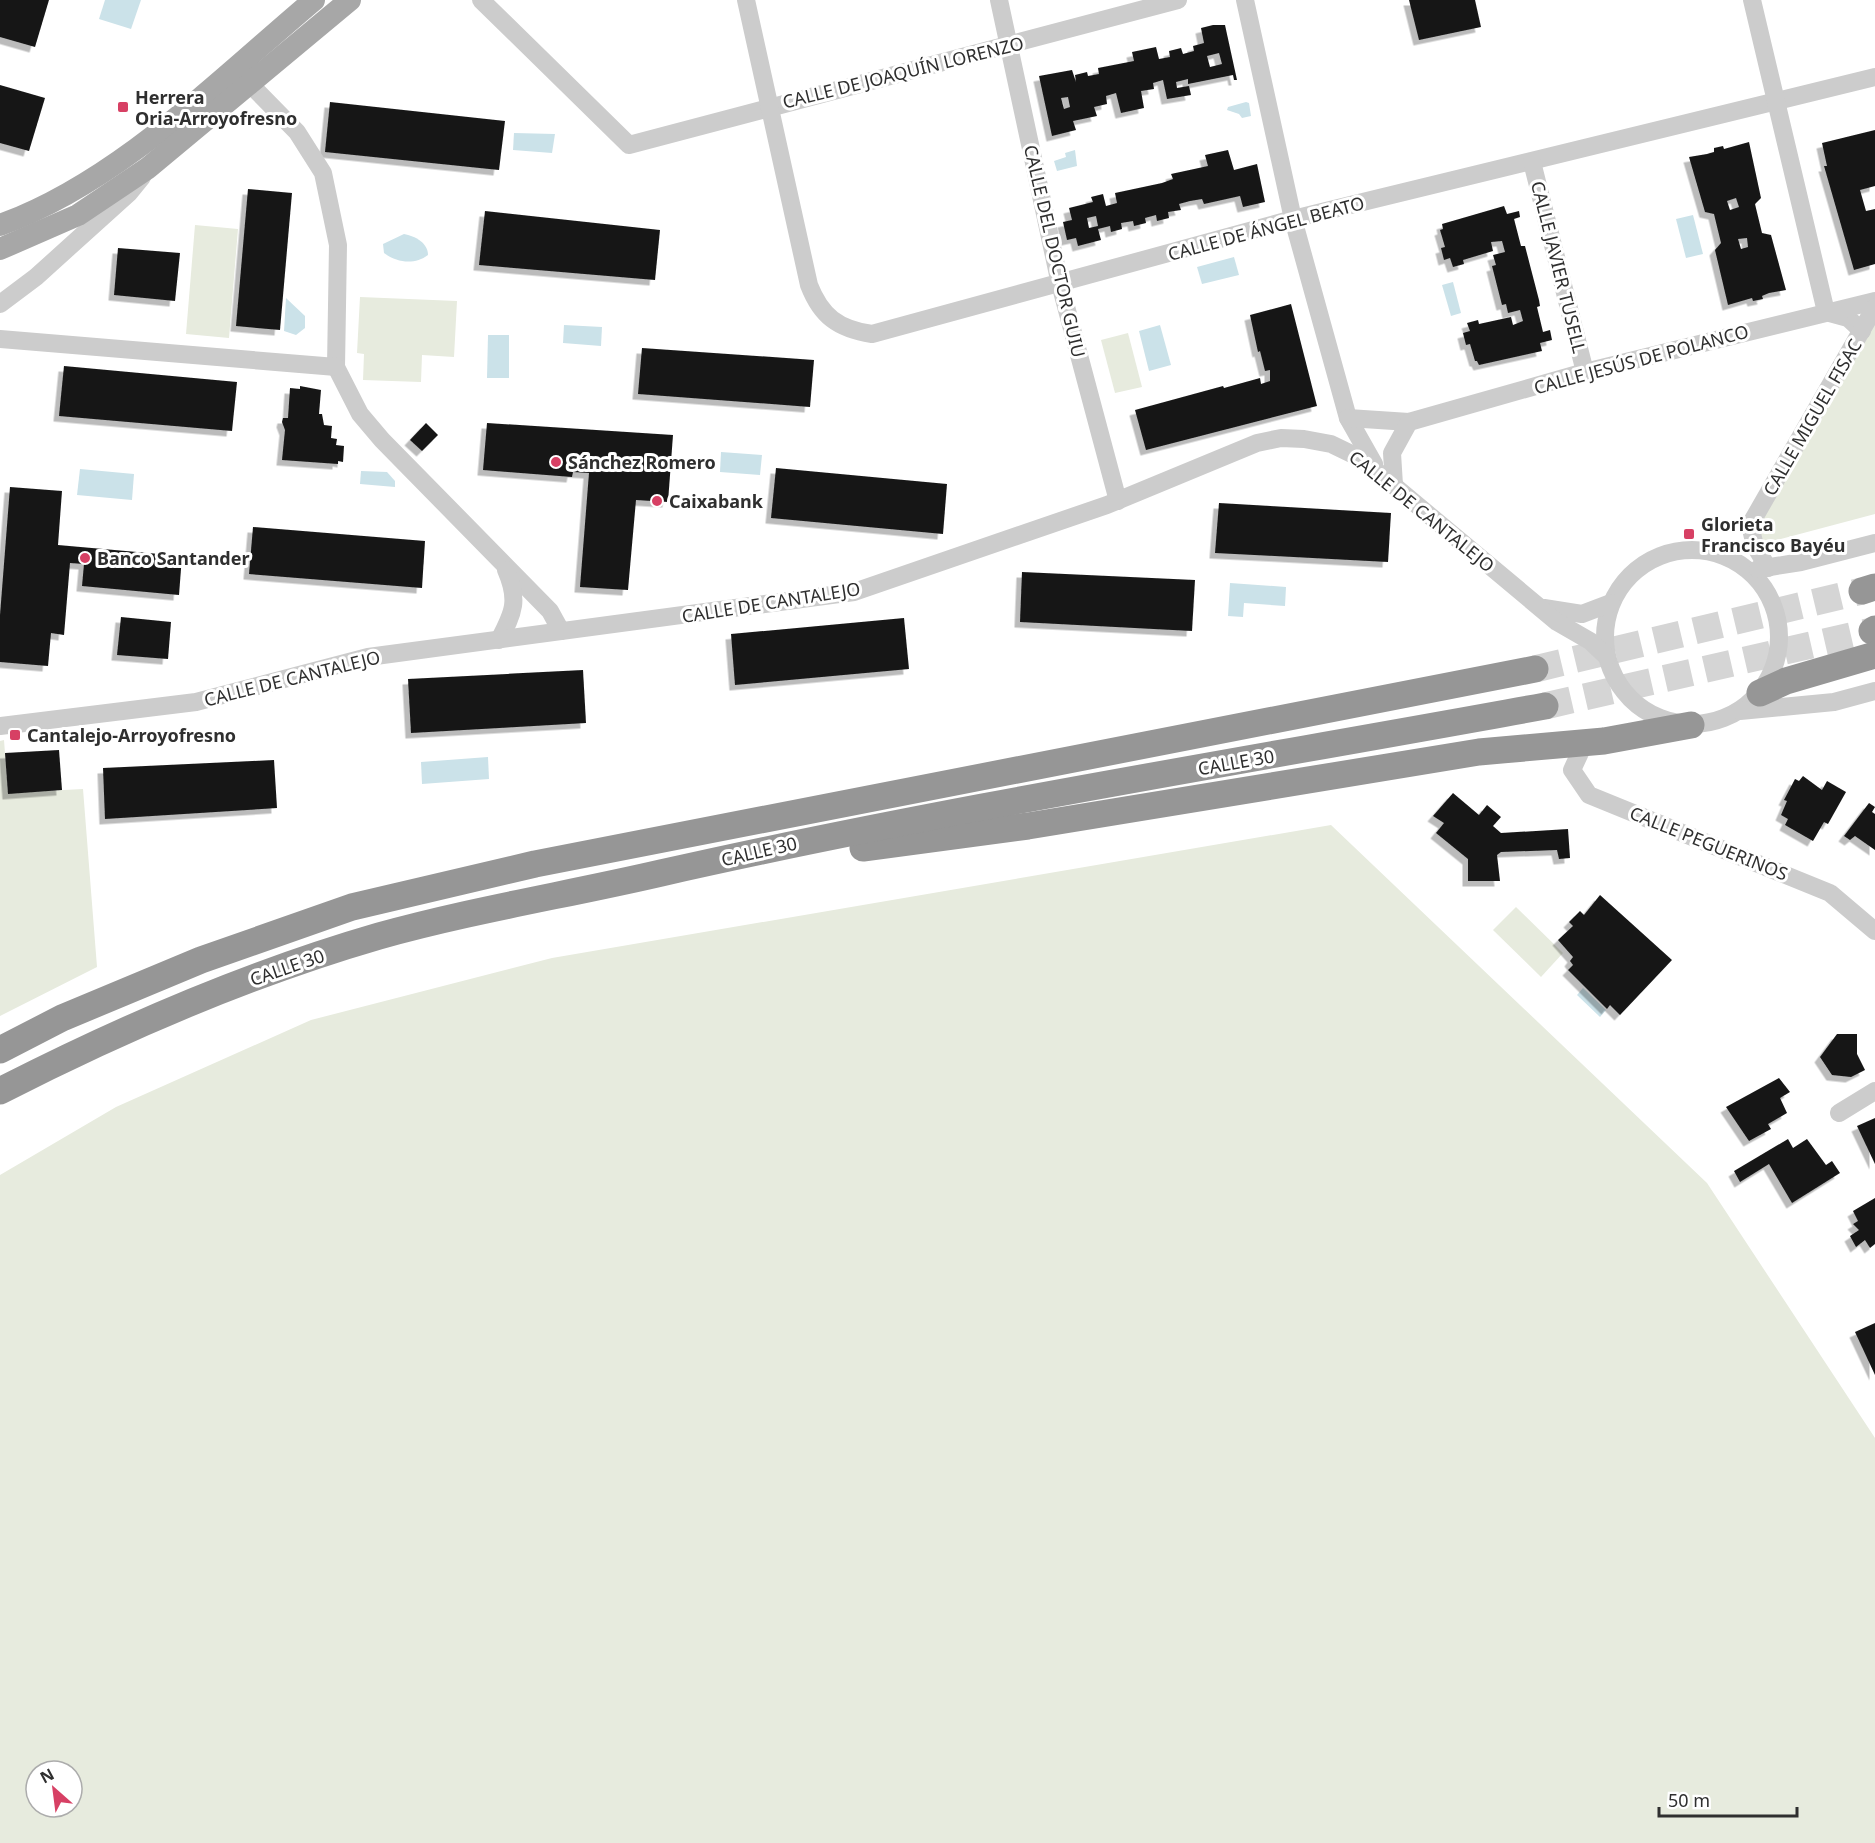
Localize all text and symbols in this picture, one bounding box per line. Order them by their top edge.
street label: CALLE DE JOAQUÍN LORENZO [780,30,1026,114]
place label: Herrera Oria-Arroyofresno [135,85,297,130]
marker: Herrera Oria-Arroyofresno [116,100,130,114]
street label: CALLE DEL DOCTOR GUIU [1019,142,1091,360]
street label: CALLE JAVIER TUSELL [1526,178,1592,356]
street label: CALLE DE ÁNGEL BEATO [1165,190,1367,266]
street label: CALLE JESÚS DE POLANCO [1531,319,1751,399]
street label: CALLE MIGUEL FISAC [1757,334,1867,500]
street label: CALLE DE CANTALEJO [1344,445,1500,577]
place label: Sánchez Romero [568,450,716,474]
marker: Sánchez Romero [549,455,563,469]
place label: Caixabank [669,489,764,513]
marker: Caixabank [650,494,664,508]
place label: Glorieta Francisco Bayéu [1701,512,1845,557]
marker: Glorieta Francisco Bayéu [1682,527,1696,541]
place label: Banco Santander [97,546,250,570]
marker: Banco Santander [78,551,92,565]
street label: CALLE DE CANTALEJO [680,576,862,628]
street label: CALLE DE CANTALEJO [201,645,383,711]
place label: Cantalejo-Arroyofresno [27,723,236,747]
marker: Cantalejo-Arroyofresno [8,728,22,742]
street label: CALLE 30 [1196,743,1276,781]
street label: CALLE PEGUERINOS [1626,800,1792,886]
street label: CALLE 30 [719,831,799,871]
street label: CALLE 30 [247,943,327,991]
north arrow [24,1759,84,1819]
text: N [36,1763,58,1789]
scale bar [1659,1780,1797,1818]
text: 50 m [1668,1788,1710,1812]

